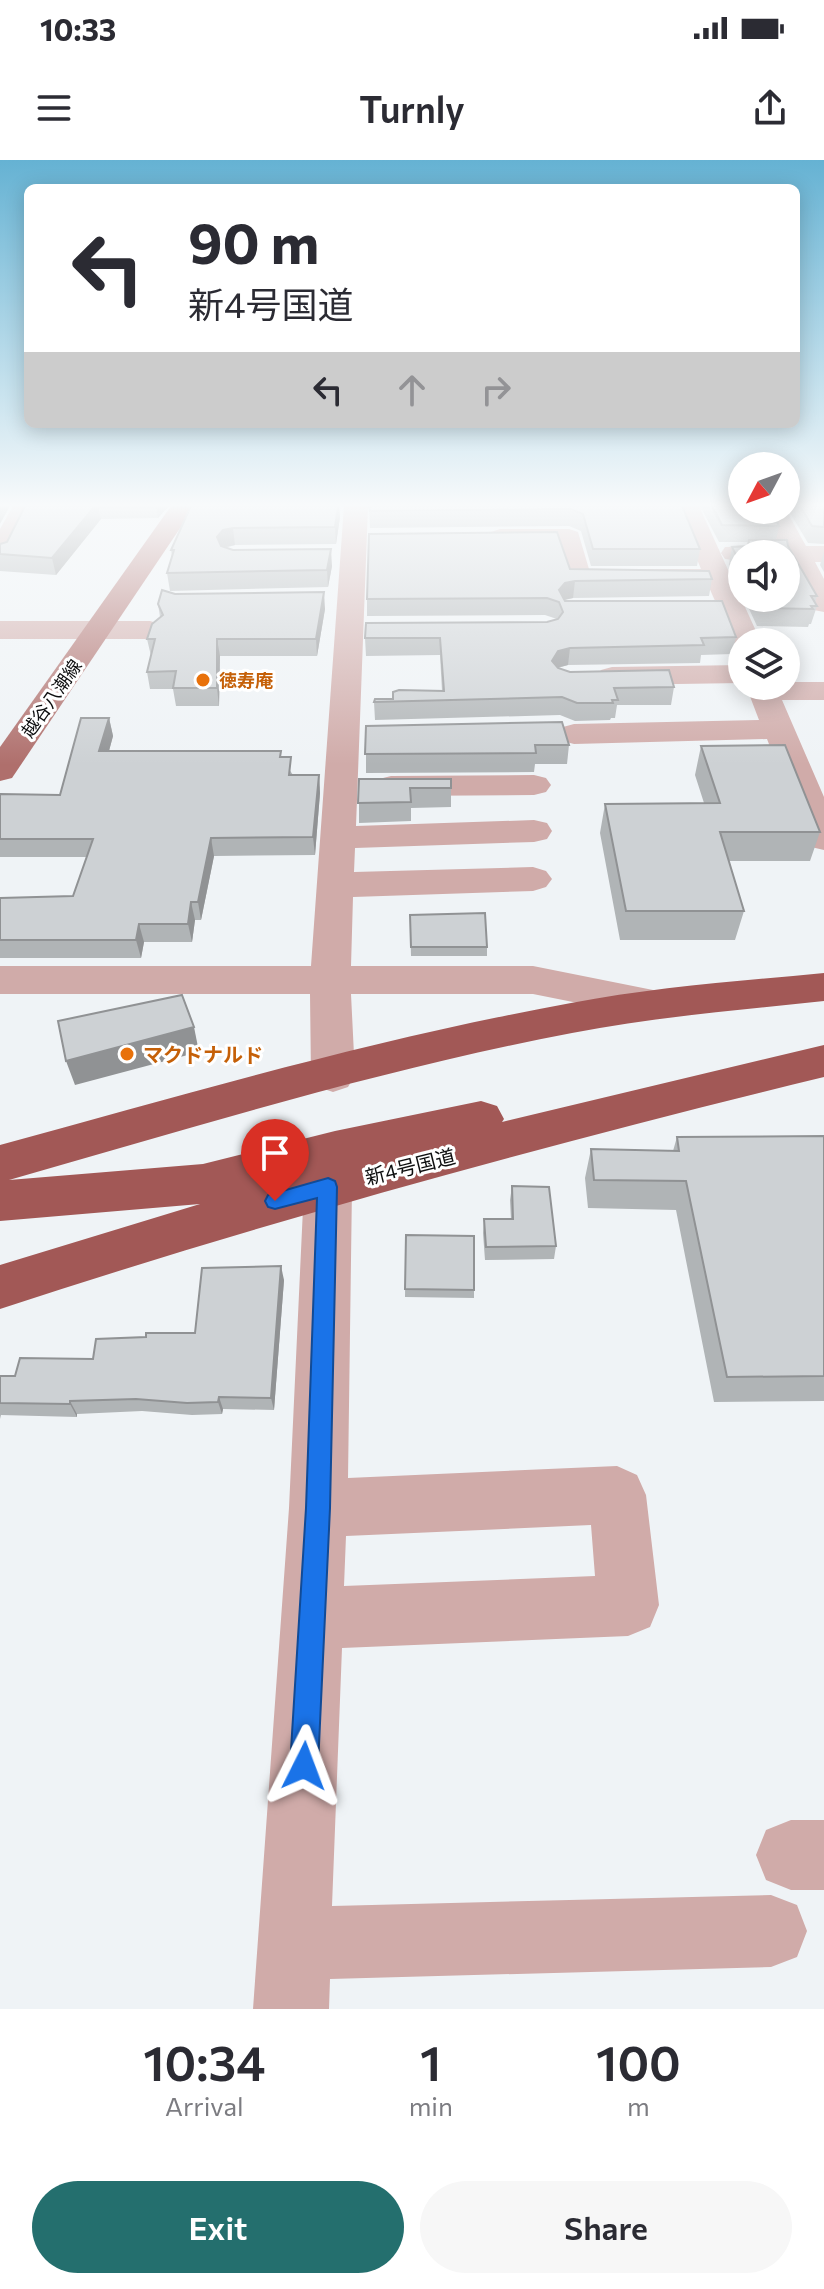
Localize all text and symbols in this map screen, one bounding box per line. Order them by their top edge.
text: 10:33 [40,10,116,47]
icon: menu [32,86,76,130]
text: Turnly [359,86,465,130]
icon: share [748,86,792,130]
text: 90 m [188,207,319,276]
icon: left [56,216,160,320]
text: 新4号国道 [188,281,354,325]
icon: left [306,368,350,412]
icon: ahead [390,368,434,412]
icon: right [474,368,518,412]
north arrow [728,452,800,524]
map controls [728,452,800,700]
button: sound [728,540,800,612]
button: layers [728,628,800,700]
street label: 越谷八潮線 [16,655,86,741]
place label: 徳寿庵 [219,669,273,691]
marker: 徳寿庵 [194,671,212,689]
place label: マクドナルド [143,1042,263,1066]
marker: マクドナルド [118,1045,136,1063]
pin [241,1119,309,1201]
icon: arrive [253,1131,297,1175]
street label: 新4号国道 [362,1143,458,1189]
position arrow [262,1724,346,1808]
text: 10:34 [143,2032,265,2091]
text: 1 [420,2032,441,2091]
text: 100 [596,2032,681,2091]
text: Arrival [165,2090,244,2121]
text: min [409,2090,453,2121]
text: m [627,2090,650,2121]
button: Exit [32,2181,404,2273]
button: Share [420,2181,792,2273]

